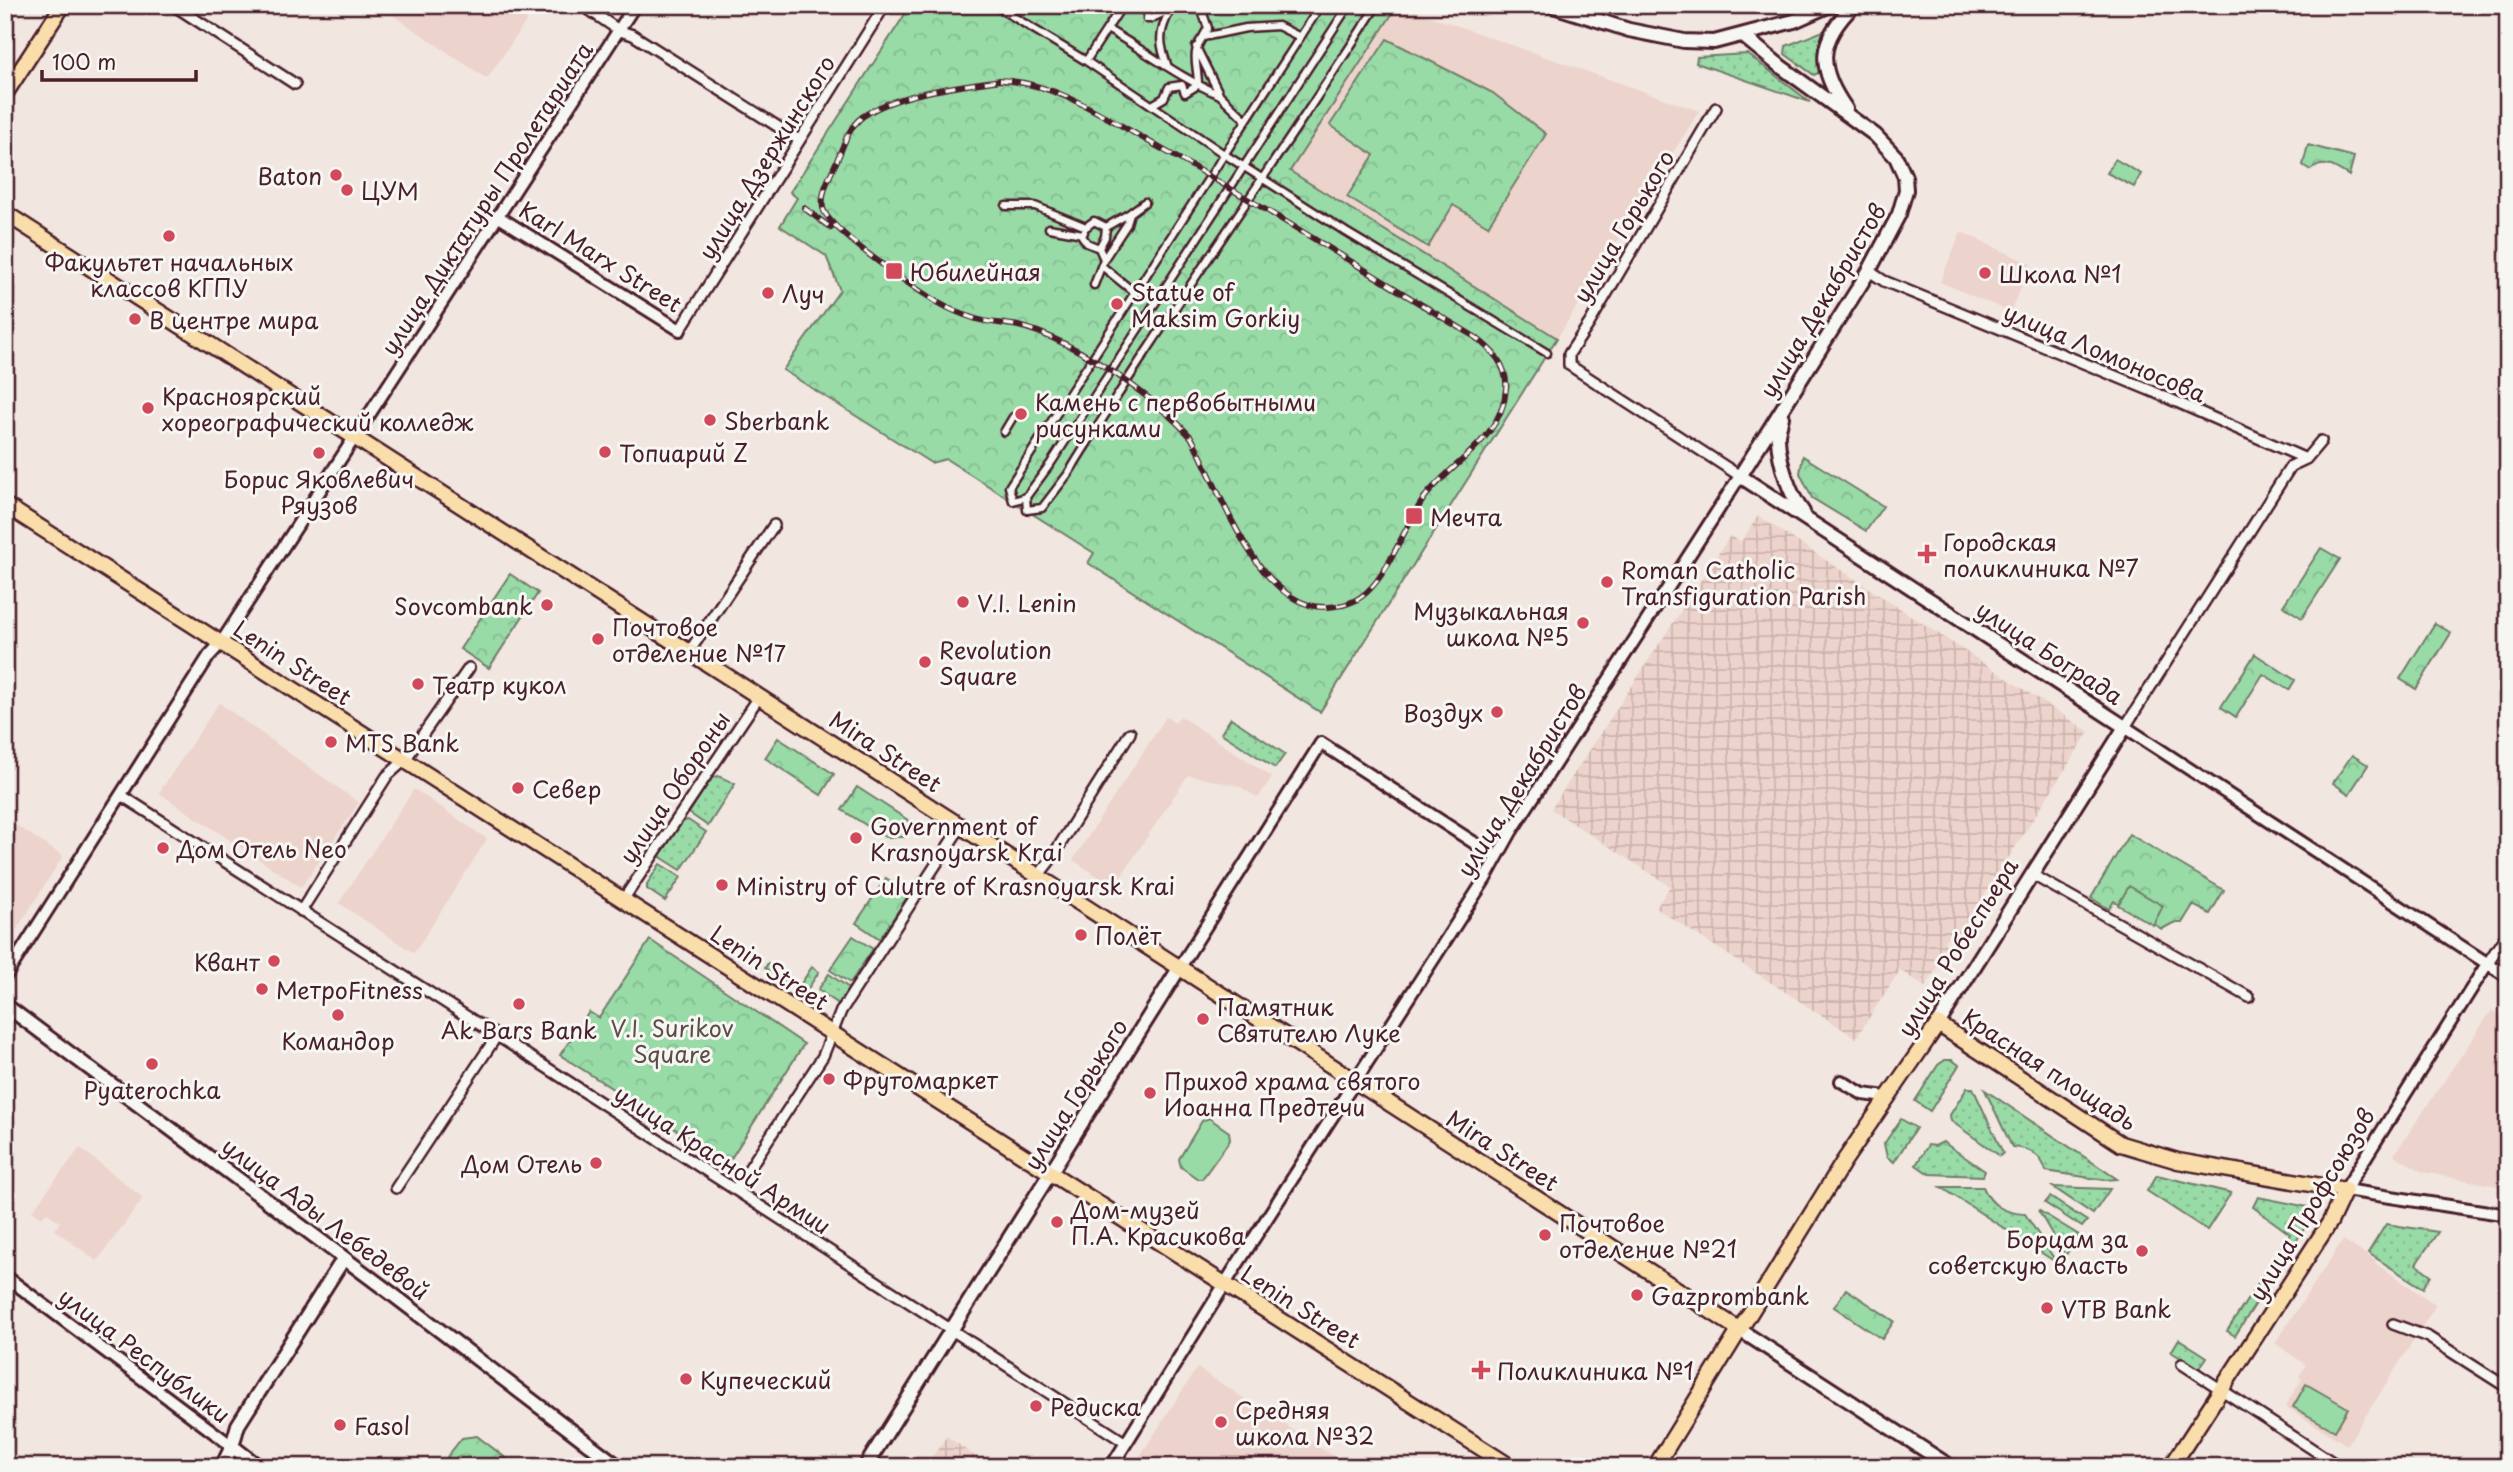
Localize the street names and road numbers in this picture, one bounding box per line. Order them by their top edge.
street label: улица Диктатуры Пролетариата [371,34,601,362]
street label: улица Дзержинского [689,48,843,266]
street label: улица Горького [1563,143,1683,309]
street label: Karl Marx Street [513,192,689,320]
street label: улица Декабристов [1750,196,1894,404]
street label: улица Ломоносова [1998,294,2212,411]
street label: улица Бограда [1970,591,2131,713]
street label: Lenin Street [227,611,359,713]
street label: улица Декабристов [1447,677,1595,883]
street label: Mira Street [823,702,949,800]
street label: улица Обороны [610,704,738,870]
street label: улица Робеспьера [1888,850,2027,1043]
street label: Lenin Street [704,916,836,1018]
street label: Красная площадь [1956,999,2144,1139]
street label: улица Горького [1014,1011,1136,1177]
street label: улица Красной Армии [608,1076,838,1242]
street label: Mira Street [1440,1101,1566,1199]
street label: улица Профсоюзов [2239,1101,2383,1307]
street label: улица Ады Лебедевой [215,1128,437,1308]
street label: Lenin Street [1235,1255,1367,1357]
street label: улица Республики [52,1279,238,1431]

